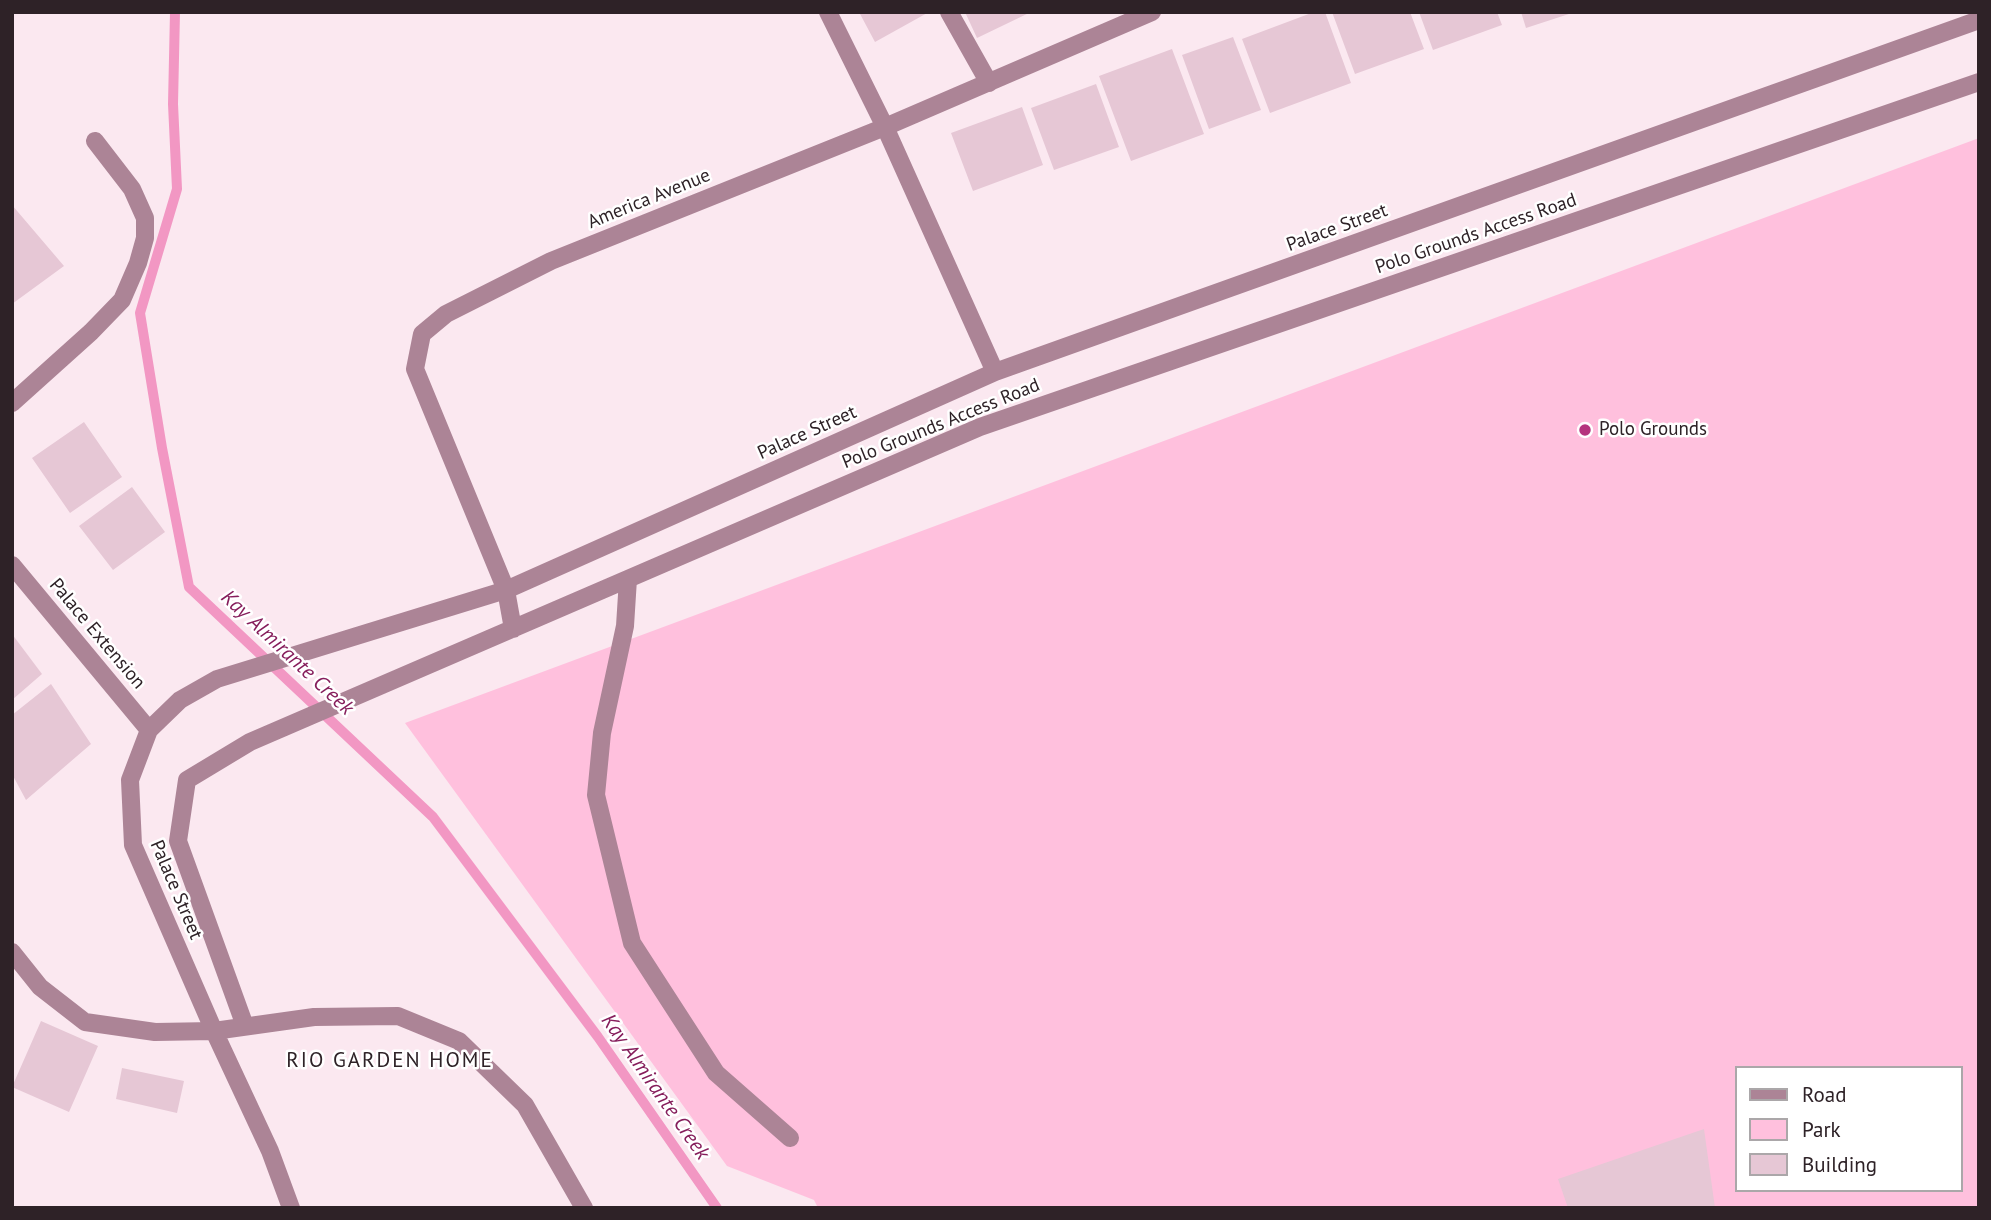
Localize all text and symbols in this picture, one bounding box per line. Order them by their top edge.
street label: America Avenue [584,164,714,234]
street label: Polo Grounds Access Road [1372,189,1580,279]
street label: Palace Street [1283,199,1391,257]
street label: Polo Grounds Access Road [839,374,1043,474]
street label: Palace Street [754,401,860,465]
place label: Polo Grounds [1599,419,1707,441]
marker: Polo Grounds [1577,422,1593,438]
street label: Palace Extension [44,574,150,694]
water label: Kay Almirante Creek [216,585,358,721]
street label: Palace Street [145,837,207,943]
water label: Kay Almirante Creek [595,1009,715,1165]
district label: RIO GARDEN HOME [288,1048,492,1074]
legend [1736,1066,1963,1192]
text: Road [1802,1081,1846,1108]
text: Park [1802,1116,1841,1143]
text: Building [1802,1151,1877,1178]

